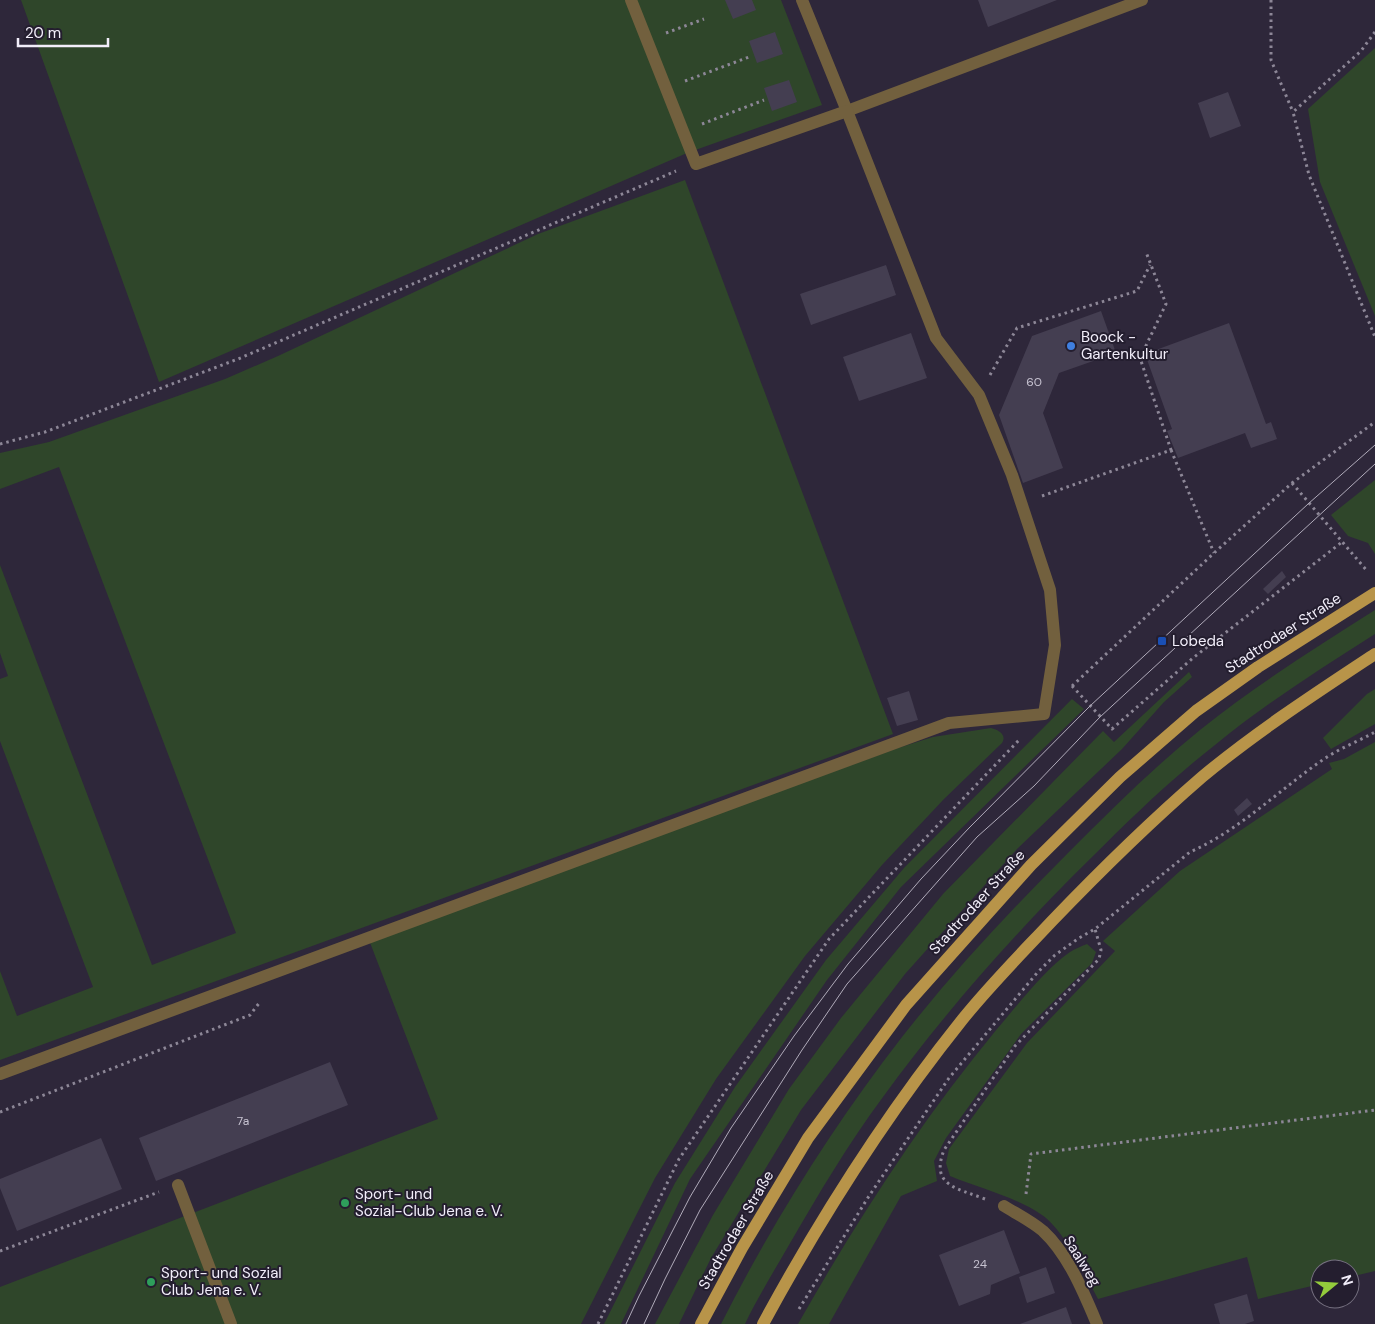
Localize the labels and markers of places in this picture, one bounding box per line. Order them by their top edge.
place label: Boock - Gartenkultur [1081,327,1169,364]
marker: Boock - Gartenkultur [1065,340,1077,352]
place label: Lobeda [1172,631,1224,651]
marker: Lobeda [1156,635,1168,647]
place label: Sport- und Sozial-Club Jena e. V. [355,1184,503,1221]
marker: Sport- und Sozial-Club Jena e. V. [339,1197,351,1209]
place label: Sport- und Sozial Club Jena e. V. [161,1263,282,1300]
marker: Sport- und Sozial Club Jena e. V. [145,1276,157,1288]

